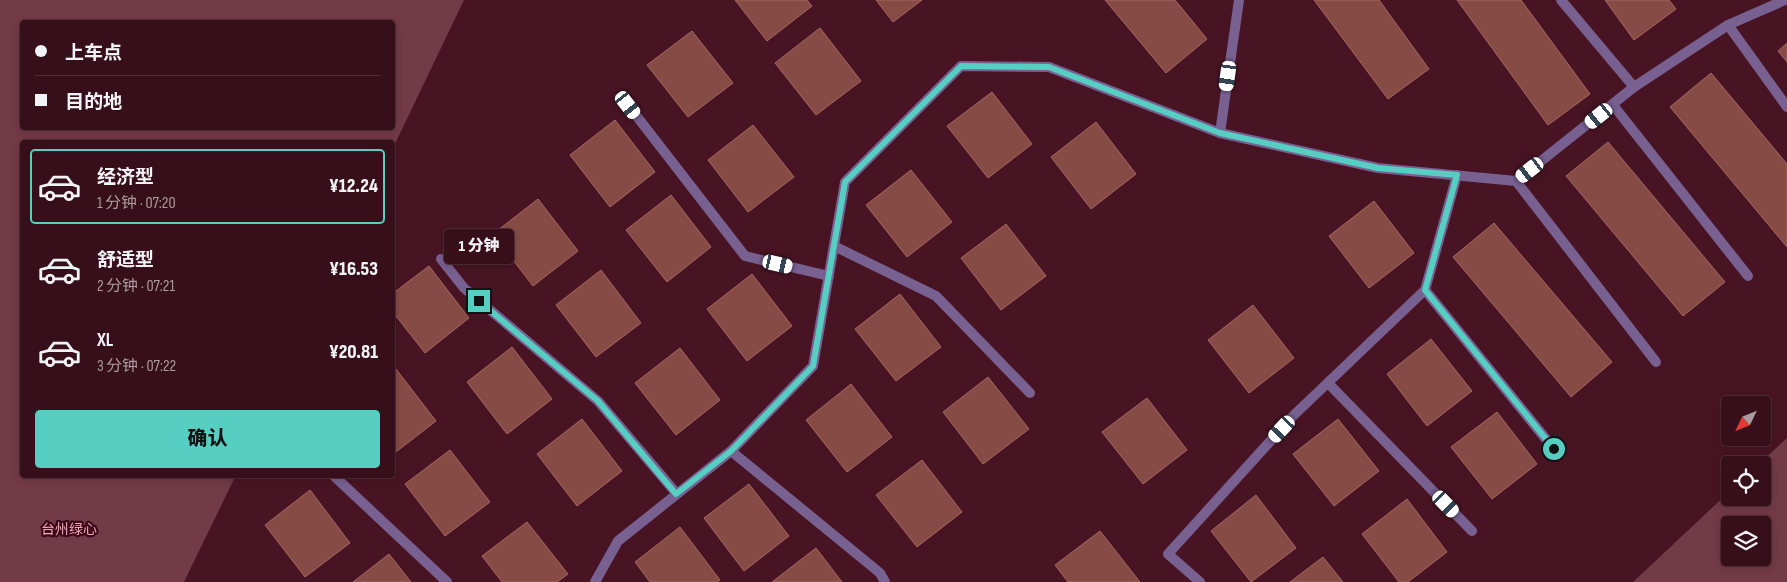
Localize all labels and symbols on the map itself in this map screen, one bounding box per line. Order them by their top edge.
car [1218,60,1237,92]
car [612,89,643,121]
car [1582,101,1615,131]
car [1513,155,1546,185]
callout: 1 分钟 [444,228,514,264]
car [761,253,794,275]
route end [468,290,490,312]
north arrow [1721,396,1771,446]
car [1266,413,1297,445]
route start [1543,438,1565,460]
car [1430,488,1461,520]
park label: 台州绿心 [41,521,97,538]

